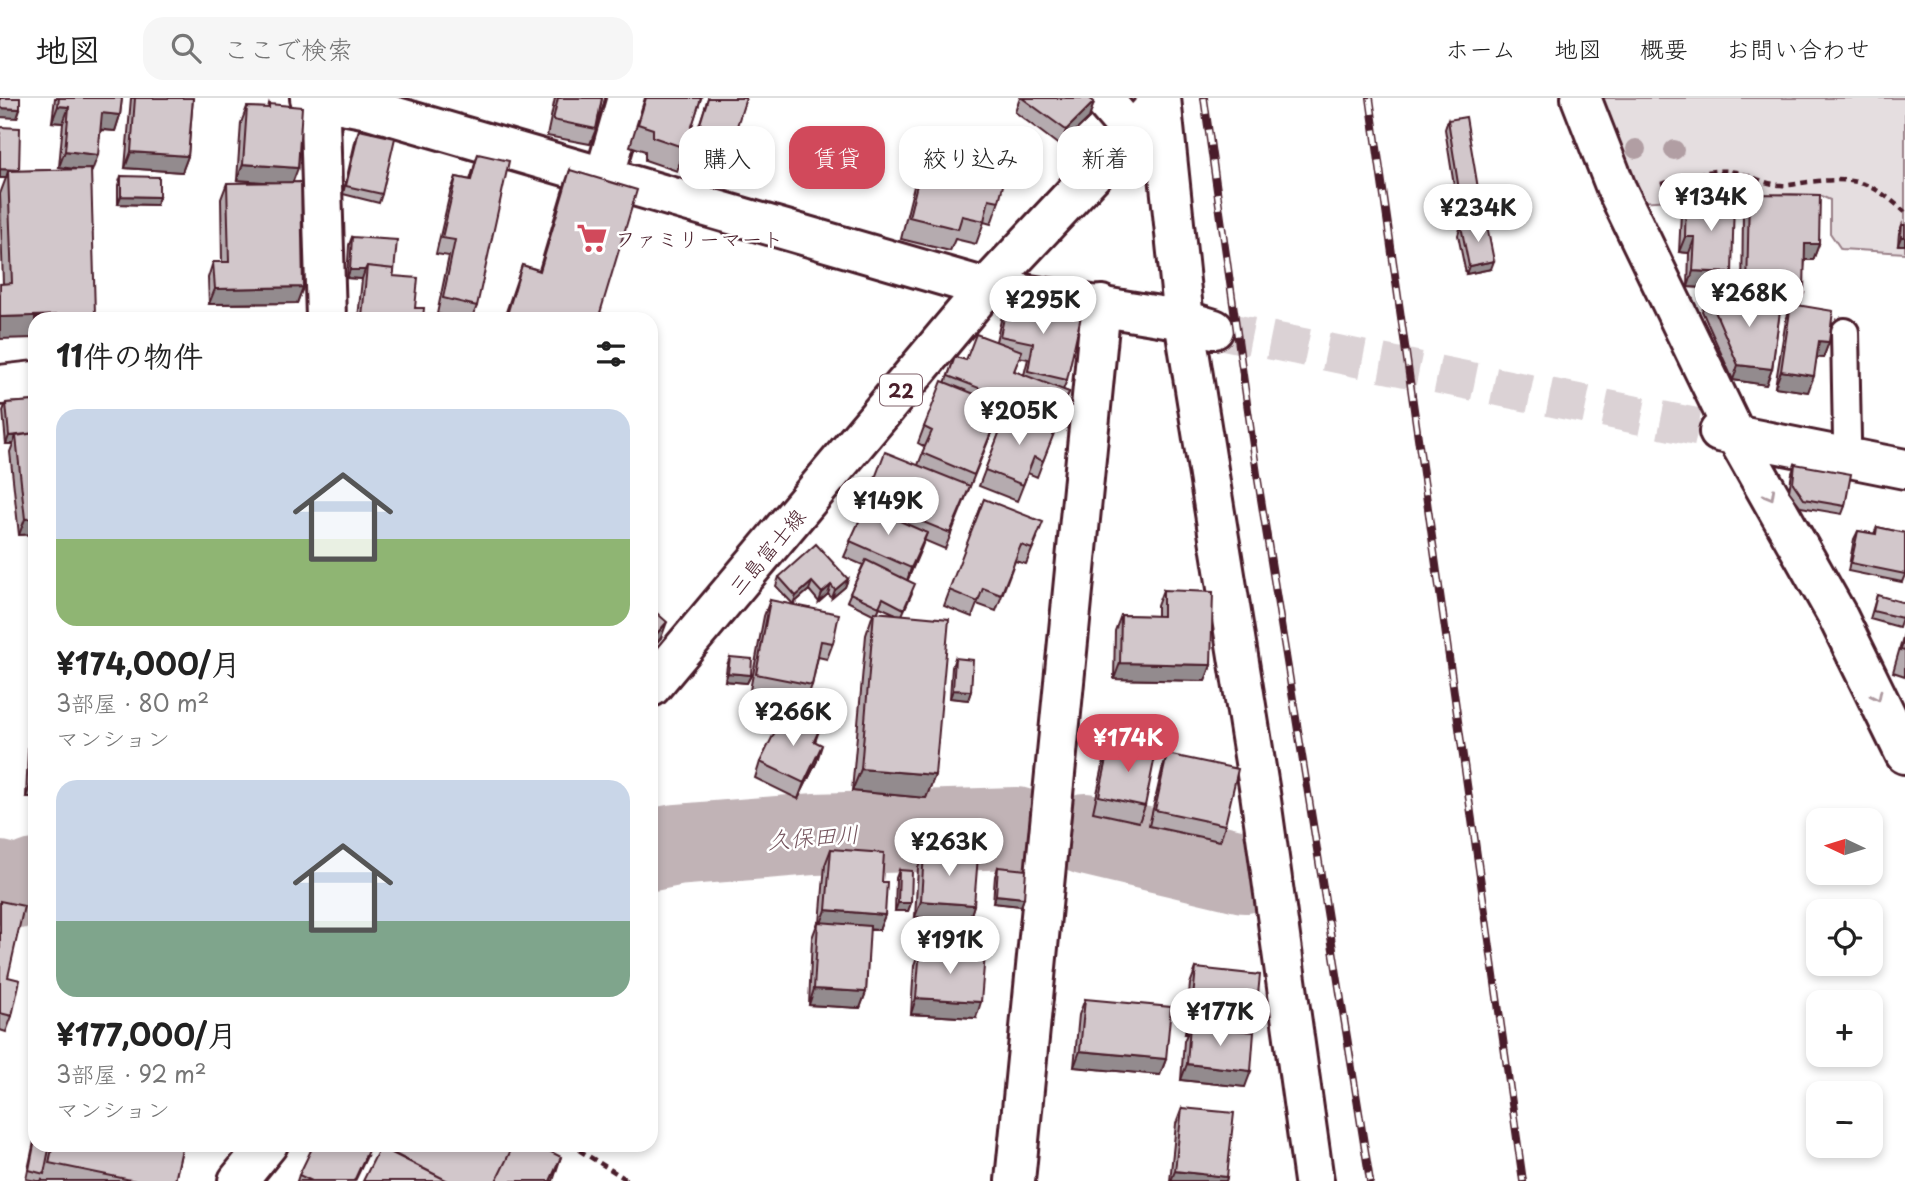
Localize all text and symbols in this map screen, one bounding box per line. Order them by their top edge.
search box [143,17,633,80]
text: 地図 [35,23,101,73]
icon: search [167,29,205,67]
text: ここで検索 [223,29,353,68]
text: ホーム [1445,30,1516,66]
text: 地図 [1554,30,1602,66]
text: 概要 [1640,30,1688,66]
text: お問い合わせ [1726,30,1870,66]
chip: 購入 [679,126,775,189]
chip: 賃貸 [789,126,885,189]
chip: 絞り込み [899,126,1043,189]
chip: 新着 [1057,126,1153,189]
pin: ¥134K [1662,174,1760,233]
text: ¥134K [1675,178,1747,213]
pin: ¥234K [1429,184,1527,244]
text: ¥234K [1439,189,1517,224]
supermarket icon: ファミリーマート [575,221,609,255]
place label: ファミリーマート [615,222,783,254]
pin: ¥268K [1700,270,1798,329]
text: ¥268K [1711,274,1787,309]
pin: ¥295K [994,276,1092,336]
text: ¥295K [1005,281,1081,316]
text: 11件の物件 [56,332,203,377]
icon: filters [592,335,630,373]
road number: 22 [880,374,922,406]
pin: ¥205K [970,388,1068,447]
text: ¥205K [980,392,1058,427]
icon: home [280,454,406,580]
pin: ¥149K [839,478,937,537]
text: ¥149K [853,482,923,517]
one-way arrow [1762,488,1775,500]
street label: 三島富士線 [720,500,812,602]
text: ¥174,000/月 [56,640,241,685]
text: 3部屋 · 80 m² [56,685,209,720]
pin: ¥266K [744,688,842,748]
one-way arrow [1869,689,1883,701]
text: ¥266K [754,693,832,728]
pin: ¥174K [1079,714,1177,774]
text: ¥174K [1093,719,1163,754]
text: マンション [56,720,170,755]
north arrow [1806,808,1883,886]
map controls [1806,808,1883,1158]
water label: 久保田川 [766,815,860,857]
pin: ¥263K [900,818,998,878]
text: ¥263K [910,823,988,858]
icon: home [280,825,406,951]
button: locate [1806,899,1883,976]
pin: ¥191K [901,916,999,976]
text: ¥191K [917,921,983,956]
pin: ¥177K [1171,988,1269,1048]
button: + [1806,990,1883,1067]
text: ¥177K [1186,993,1254,1028]
text: ¥177,000/月 [56,1011,237,1056]
text: 3部屋 · 92 m² [56,1056,207,1091]
button: − [1806,1081,1883,1158]
text: マンション [56,1091,170,1126]

